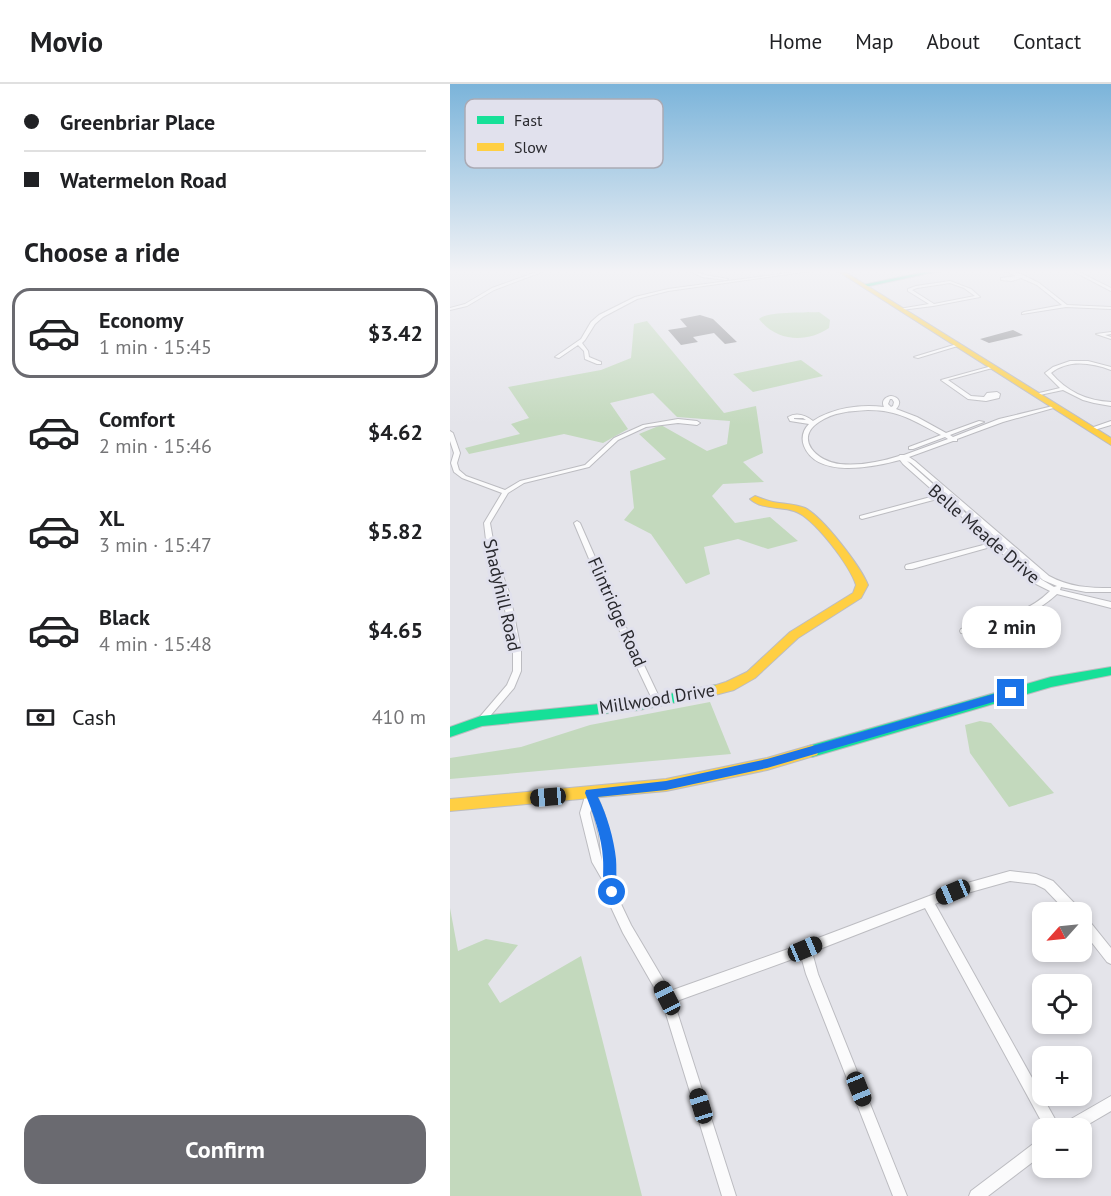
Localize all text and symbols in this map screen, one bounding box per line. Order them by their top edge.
text: Movio [30,23,103,60]
text: Home [769,28,822,55]
text: Map [855,28,894,55]
text: About [927,28,980,55]
text: Contact [1013,28,1081,55]
legend [465,99,663,168]
text: Greenbriar Place [60,108,215,136]
text: Fast [514,110,543,130]
text: Slow [514,137,548,157]
text: Watermelon Road [60,166,227,194]
text: Choose a ride [24,235,180,269]
icon: car [27,306,81,360]
text: Economy [99,306,183,334]
text: $3.42 [368,319,423,347]
text: 1 min · 15:45 [99,334,212,360]
icon: car [27,405,81,459]
text: Comfort [99,405,175,433]
text: $4.62 [368,418,423,446]
text: 2 min · 15:46 [99,433,212,459]
street label: Belle Meade Drive [924,479,1045,588]
icon: car [27,504,81,558]
text: XL [99,504,124,532]
text: $5.82 [368,517,423,545]
text: 3 min · 15:47 [99,532,212,558]
street label: Shadyhill Road [478,537,527,653]
street label: Flintridge Road [583,553,652,670]
icon: car [27,603,81,657]
text: Black [99,603,150,631]
callout: 2 min [962,606,1060,648]
text: 2 min [987,614,1036,640]
text: $4.65 [368,616,423,644]
text: 4 min · 15:48 [99,631,212,657]
street label: Millwood Drive [597,678,716,719]
route end [997,679,1024,706]
icon: cash [24,701,57,734]
text: Cash [72,703,116,731]
text: 410 m [372,704,426,730]
car [529,786,567,808]
car [933,877,973,907]
route start [598,878,625,905]
north arrow [1032,902,1092,962]
map controls [1032,902,1092,1178]
car [785,934,825,964]
button: locate [1032,974,1092,1034]
car [651,978,683,1018]
button: + [1032,1046,1092,1106]
car [844,1069,874,1109]
car [687,1086,715,1126]
button: Confirm [24,1115,426,1184]
button: − [1032,1118,1092,1178]

